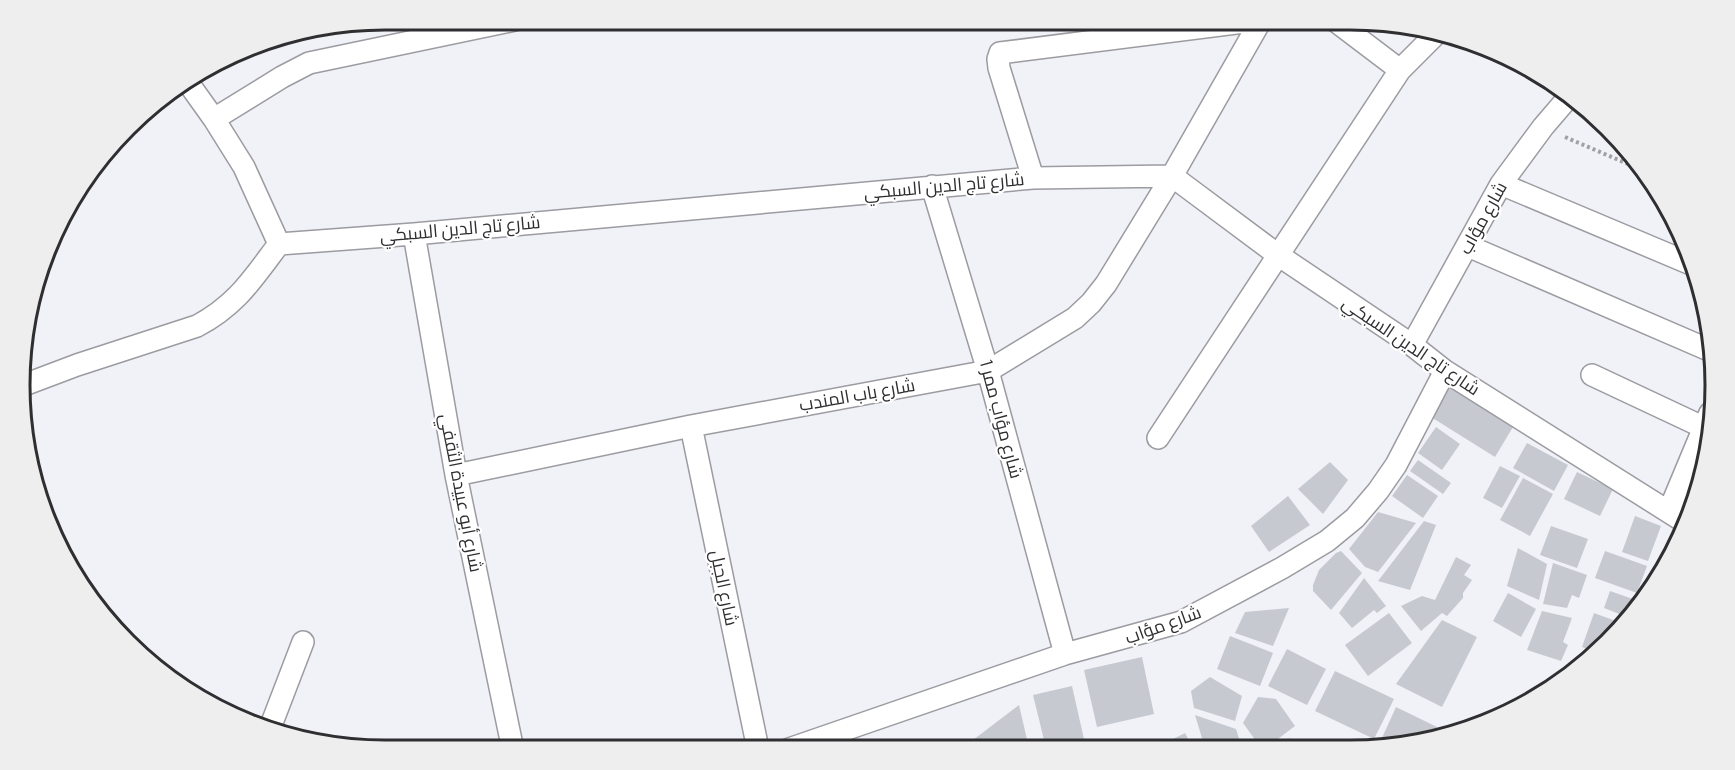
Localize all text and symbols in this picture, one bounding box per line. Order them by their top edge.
street label: شارع تاج الدين السبكي [863,167,1026,207]
street label: شارع مؤاب [1453,177,1513,259]
street label: شارع تاج الدين السبكي [379,210,542,250]
street label: شارع تاج الدين السبكي [1336,291,1485,403]
street label: شارع مؤاب ممر 1 [974,357,1028,481]
street label: شارع باب المندب [797,373,917,417]
street label: شارع أبو عبيدة الثقفي [432,412,488,575]
street label: شارع الجبل [704,548,744,628]
street label: شارع مؤاب [1122,600,1204,650]

